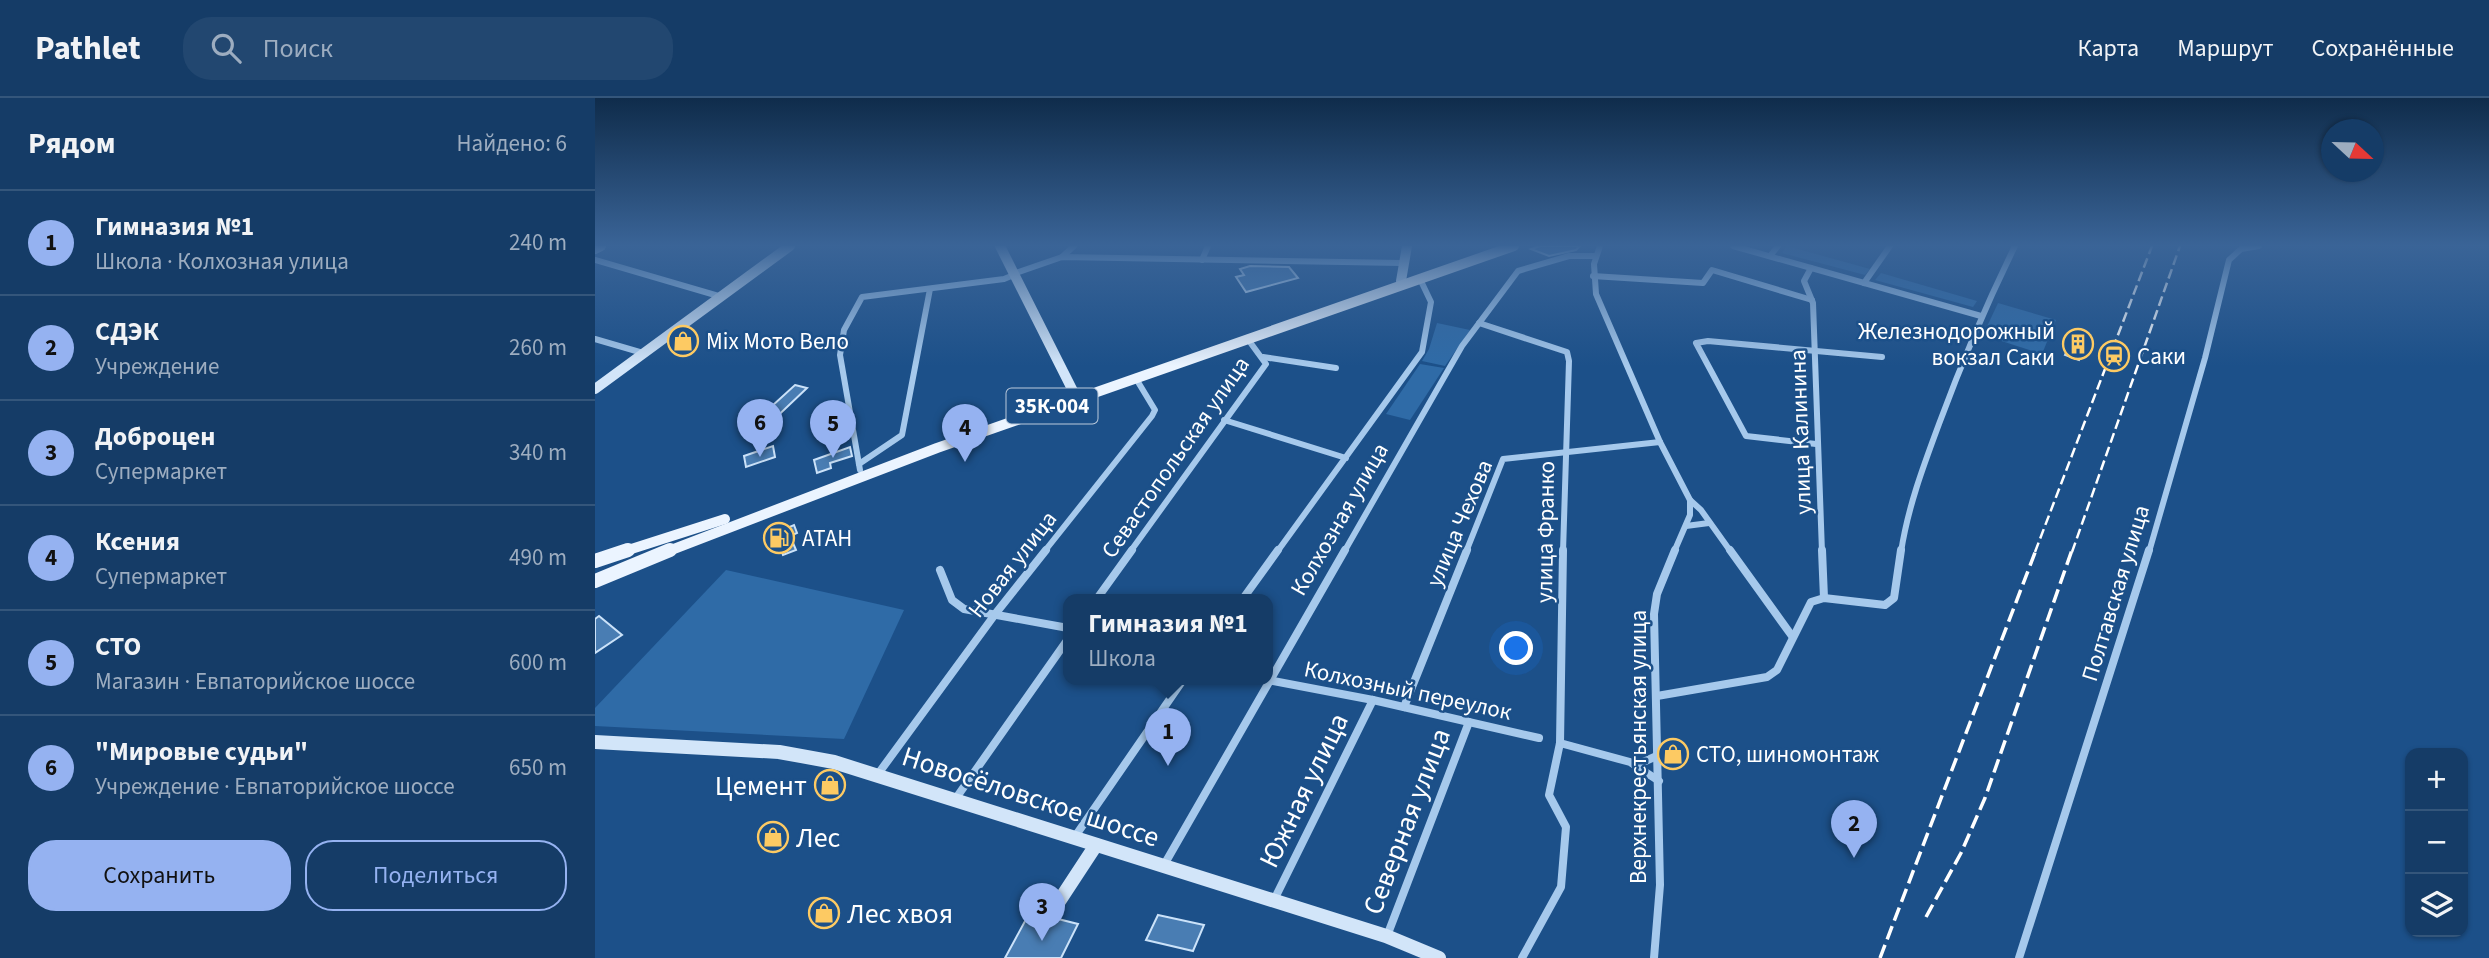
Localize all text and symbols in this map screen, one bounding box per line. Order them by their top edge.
search box [183,17,673,80]
text: Pathlet [35,25,141,72]
icon: search [207,29,245,67]
text: Поиск [263,30,333,67]
text: Карта [2078,31,2139,66]
text: Маршрут [2177,31,2273,66]
text: Сохранённые [2311,31,2454,66]
north arrow [2321,119,2384,182]
text: Рядом [28,122,116,165]
text: Найдено: 6 [457,127,567,160]
text: Гимназия №1 [95,208,254,245]
text: 1 [45,226,57,259]
text: 240 m [509,226,567,259]
text: Школа · Колхозная улица [95,245,349,278]
text: СДЭК [95,313,159,350]
place label: Железнодорожный вокзал Саки [1858,315,2055,374]
shop icon: Mix Мото Вело [666,324,700,358]
place label: Mix Мото Вело [706,325,849,358]
building icon: Железнодорожный вокзал Саки [2061,327,2095,361]
text: 2 [45,331,57,364]
text: 260 m [509,331,567,364]
station icon: Саки [2097,339,2131,373]
place label: Саки [2137,340,2186,373]
street label: улица Калинина [1781,349,1820,515]
text: Учреждение [95,350,219,383]
street label: Севастопольская улица [1093,350,1258,565]
road number: 35К-004 [1007,388,1098,424]
pin: 6 [737,399,783,457]
pin: 5 [810,400,856,458]
pin: 4 [942,404,988,462]
text: Доброцен [95,418,215,455]
text: 3 [45,436,57,469]
text: 340 m [509,436,567,469]
street label: Колхозная улица [1282,437,1397,602]
street label: улица Чехова [1418,454,1501,592]
text: Супермаркет [95,455,227,488]
street label: улица Франко [1528,461,1563,603]
street label: Полтавская улица [2073,501,2158,685]
street label: Новая улица [960,504,1065,625]
fuel station icon: АТАН [762,521,796,555]
place label: АТАН [802,522,852,555]
text: Ксения [95,523,180,560]
text: 4 [45,541,57,574]
text: 490 m [509,541,567,574]
text: Супермаркет [95,560,227,593]
popup [1063,594,1273,685]
text: Гимназия №1 [1088,605,1248,642]
street label: Верхнекрестьянская улица [1622,610,1655,884]
text: СТО [95,628,141,665]
your location [1499,631,1533,665]
text: Школа [1088,642,1156,675]
text: 5 [45,646,57,679]
text: 600 m [509,646,567,679]
street label: Колхозный переулок [1301,652,1515,729]
text: Магазин · Евпаторийское шоссе [95,665,415,698]
street label: Южная улица [1249,706,1359,875]
pin: 1 [1145,708,1191,766]
street label: Северная улица [1353,722,1461,920]
text: "Мировые судьи" [95,733,308,770]
street label: Новосёловское шоссе [897,736,1164,857]
shop icon: СТО, шиномонтаж [1656,737,1690,771]
place label: СТО, шиномонтаж [1696,738,1879,771]
map controls [2405,748,2468,937]
button: + [2405,748,2468,811]
text: 6 [45,751,57,784]
text: 650 m [509,751,567,784]
place label: Цемент [715,766,807,806]
shop icon: Цемент [813,768,847,802]
text: Учреждение · Евпаторийское шоссе [95,770,455,803]
pin: 2 [1831,800,1877,858]
button: − [2405,811,2468,874]
place label: Лес [796,818,841,858]
shop icon: Лес [756,820,790,854]
button: Сохранить [28,840,291,911]
button: Поделиться [305,840,567,911]
button: layers [2405,874,2468,937]
pin: 3 [1019,883,1065,941]
place label: Лес хвоя [847,894,953,934]
shop icon: Лес хвоя [807,896,841,930]

